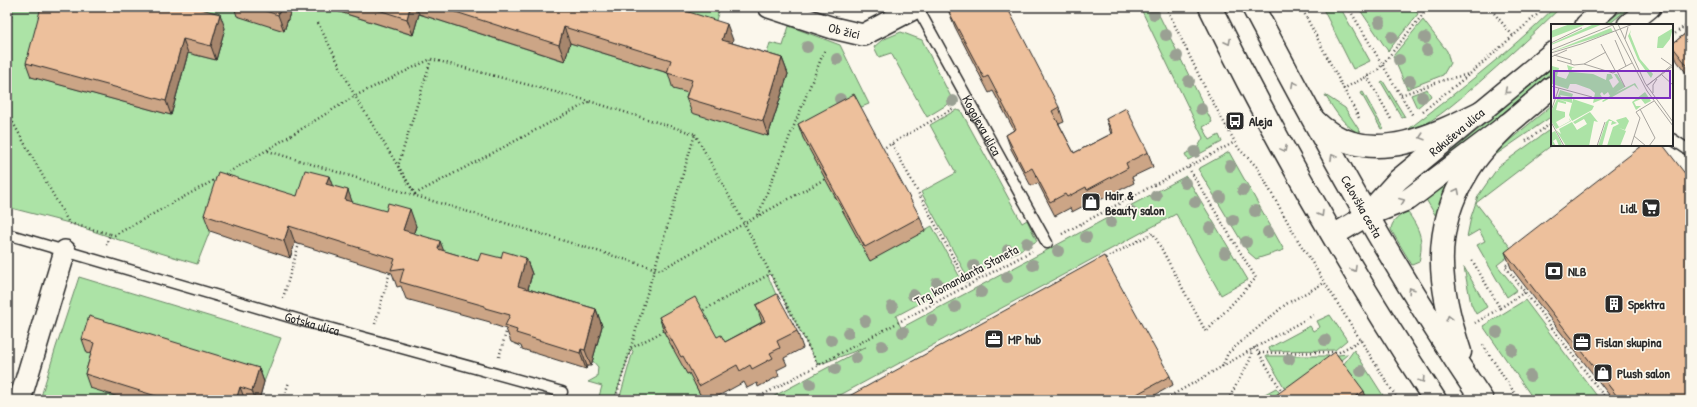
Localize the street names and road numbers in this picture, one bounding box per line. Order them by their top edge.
street label: Ob žici [826,18,862,43]
street label: Kogojeva ulica [958,92,1006,159]
street label: Rakuševa ulica [1425,104,1488,160]
street label: Celovška cesta [1337,172,1387,241]
street label: Trg komandanta Staneta [911,240,1021,310]
street label: Gotska ulica [283,307,342,340]

